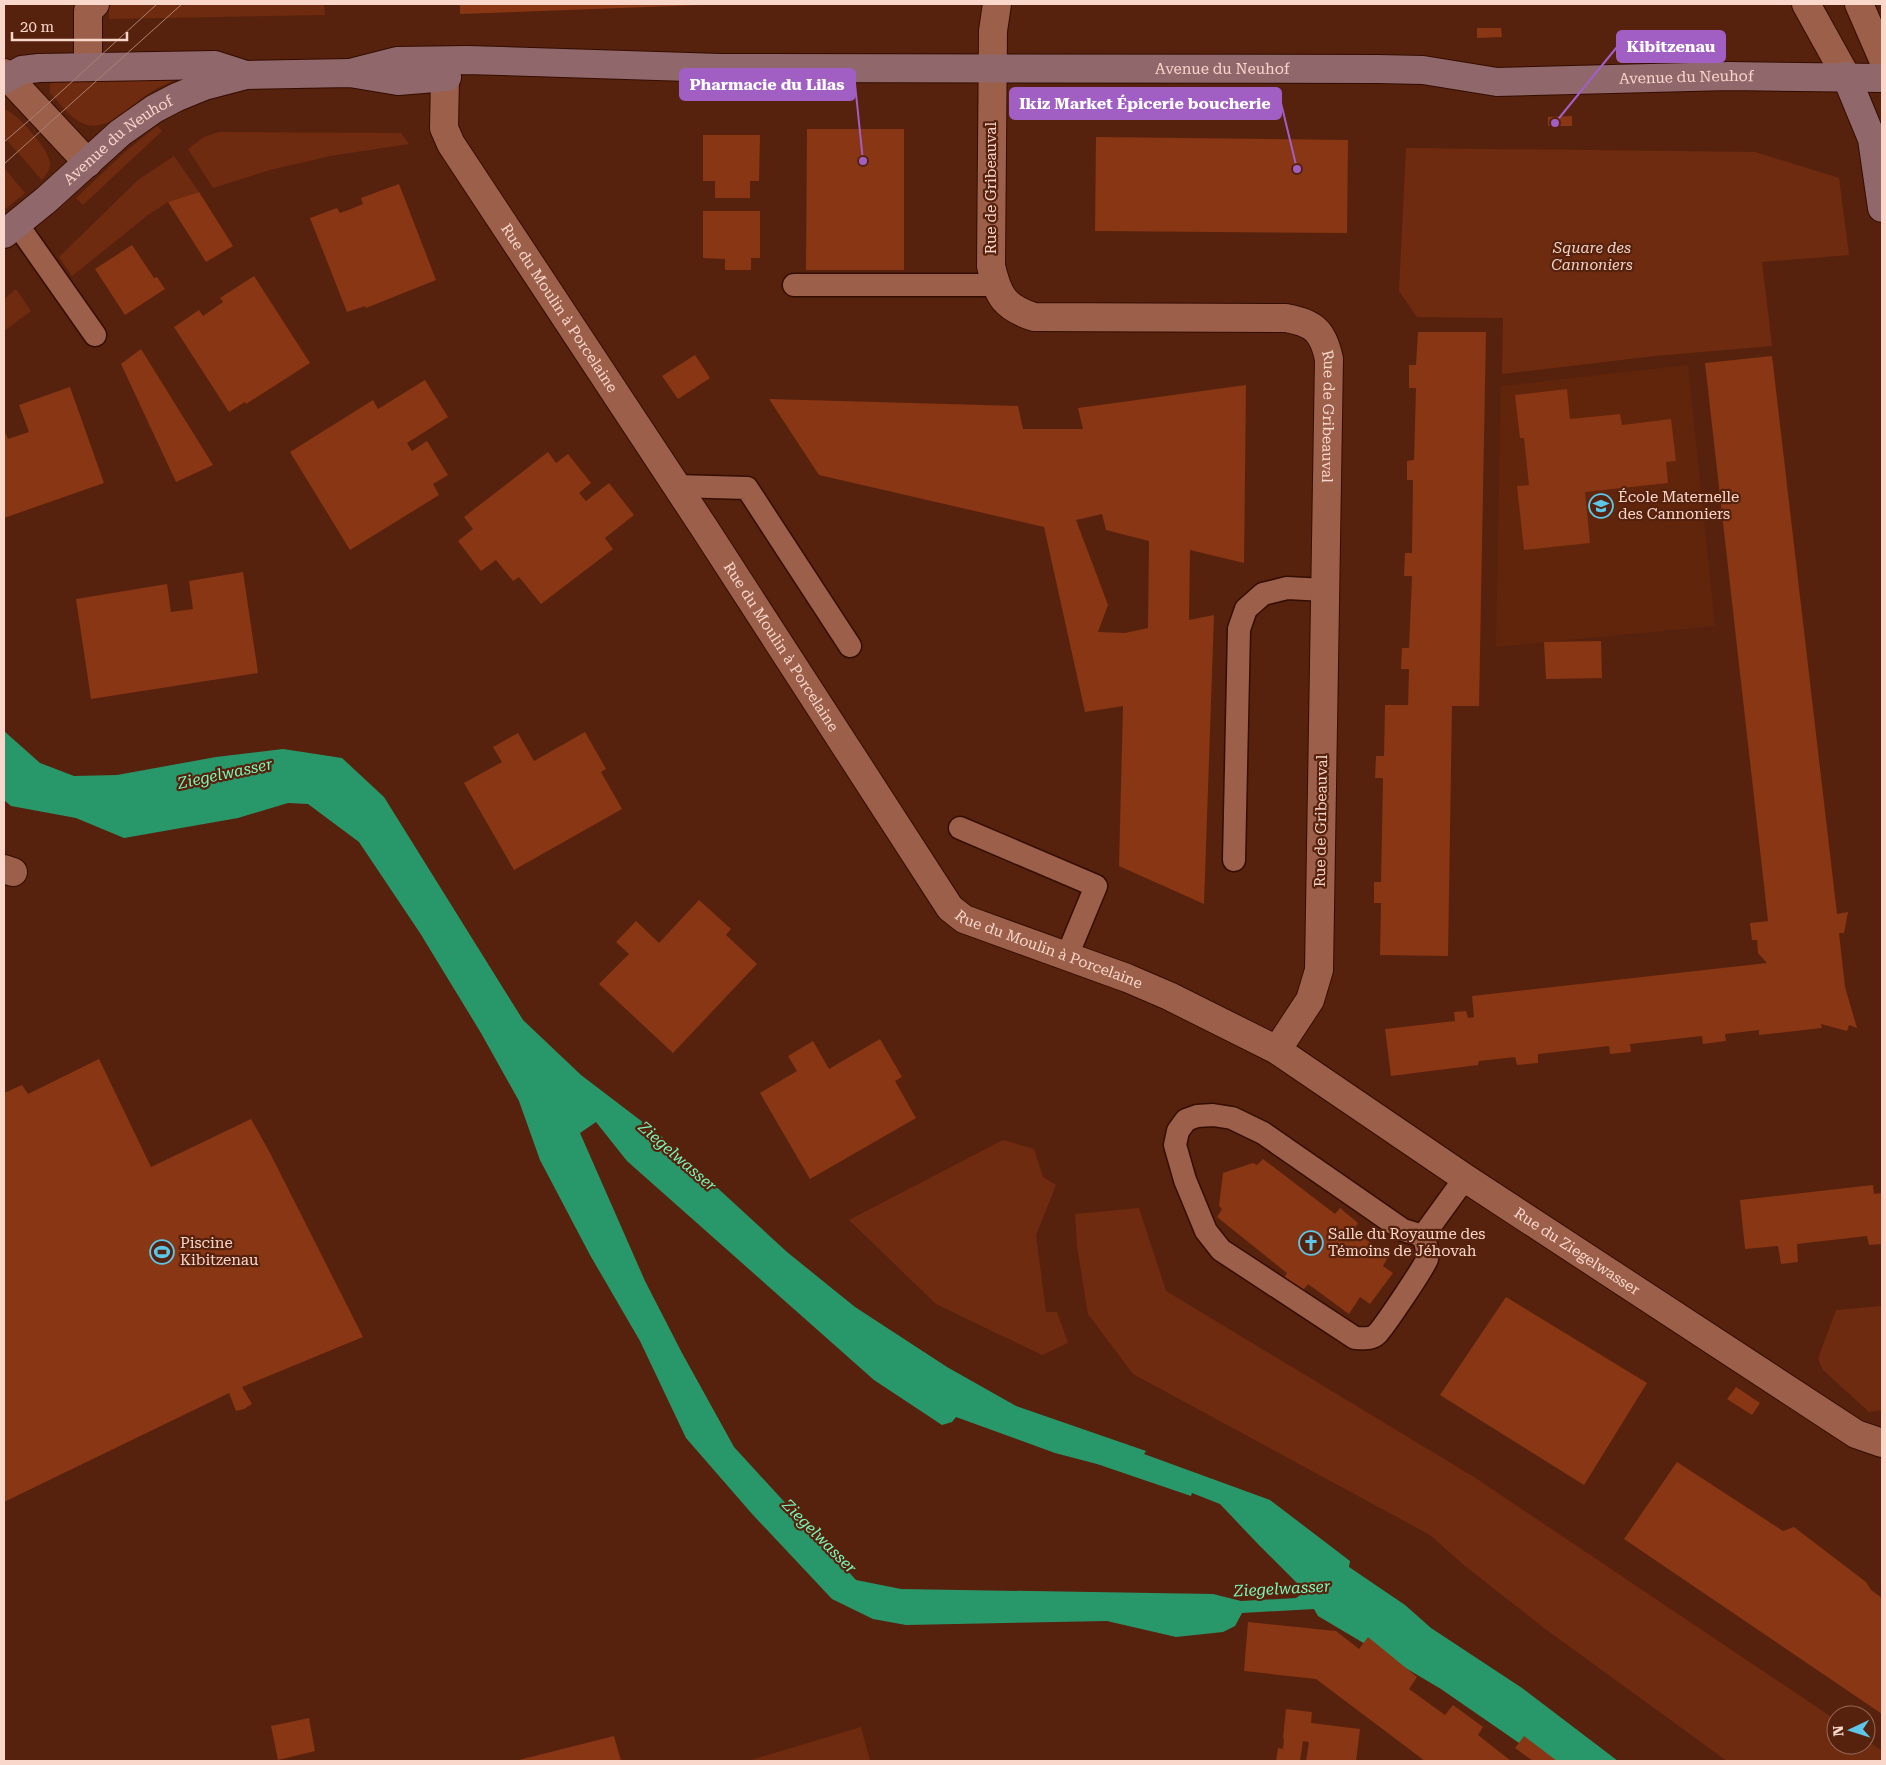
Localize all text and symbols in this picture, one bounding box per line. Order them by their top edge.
scale bar [12,10,128,42]
text: 20 m [20,18,55,36]
callout: Kibitzenau [1617,31,1725,62]
text: Kibitzenau [1627,37,1716,56]
street label: Avenue du Neuhof [1155,60,1291,78]
street label: Avenue du Neuhof [1619,67,1755,88]
callout: Pharmacie du Lilas [680,69,855,100]
text: Pharmacie du Lilas [690,75,845,94]
callout: Ikiz Market Épicerie boucherie [1010,88,1281,119]
street label: Avenue du Neuhof [60,91,177,189]
text: Ikiz Market Épicerie boucherie [1019,94,1271,113]
street label: Rue de Gribeauval [982,122,1000,254]
street label: Rue du Moulin à Porcelaine [497,220,621,396]
park label: Square des Cannoniers [1551,239,1633,274]
street label: Rue de Gribeauval [1318,348,1338,483]
place label: École Maternelle des Cannoniers [1618,488,1739,523]
school or university icon: École Maternelle des Cannoniers [1588,493,1614,519]
street label: Rue du Moulin à Porcelaine [720,559,843,735]
water label: Ziegelwasser [175,754,275,793]
street label: Rue de Gribeauval [1311,754,1331,887]
street label: Rue du Moulin à Porcelaine [951,906,1145,993]
water label: Ziegelwasser [634,1117,721,1195]
street label: Rue du Ziegelwasser [1511,1204,1643,1299]
place label: Salle du Royaume des Témoins de Jéhovah [1328,1225,1485,1260]
church icon: Salle du Royaume des Témoins de Jéhovah [1298,1230,1324,1256]
place label: Piscine Kibitzenau [180,1234,259,1269]
sports icon: Piscine Kibitzenau [149,1239,175,1265]
water label: Ziegelwasser [778,1495,861,1577]
water label: Ziegelwasser [1232,1576,1331,1601]
north arrow [1826,1705,1876,1755]
text: N [1830,1725,1846,1737]

